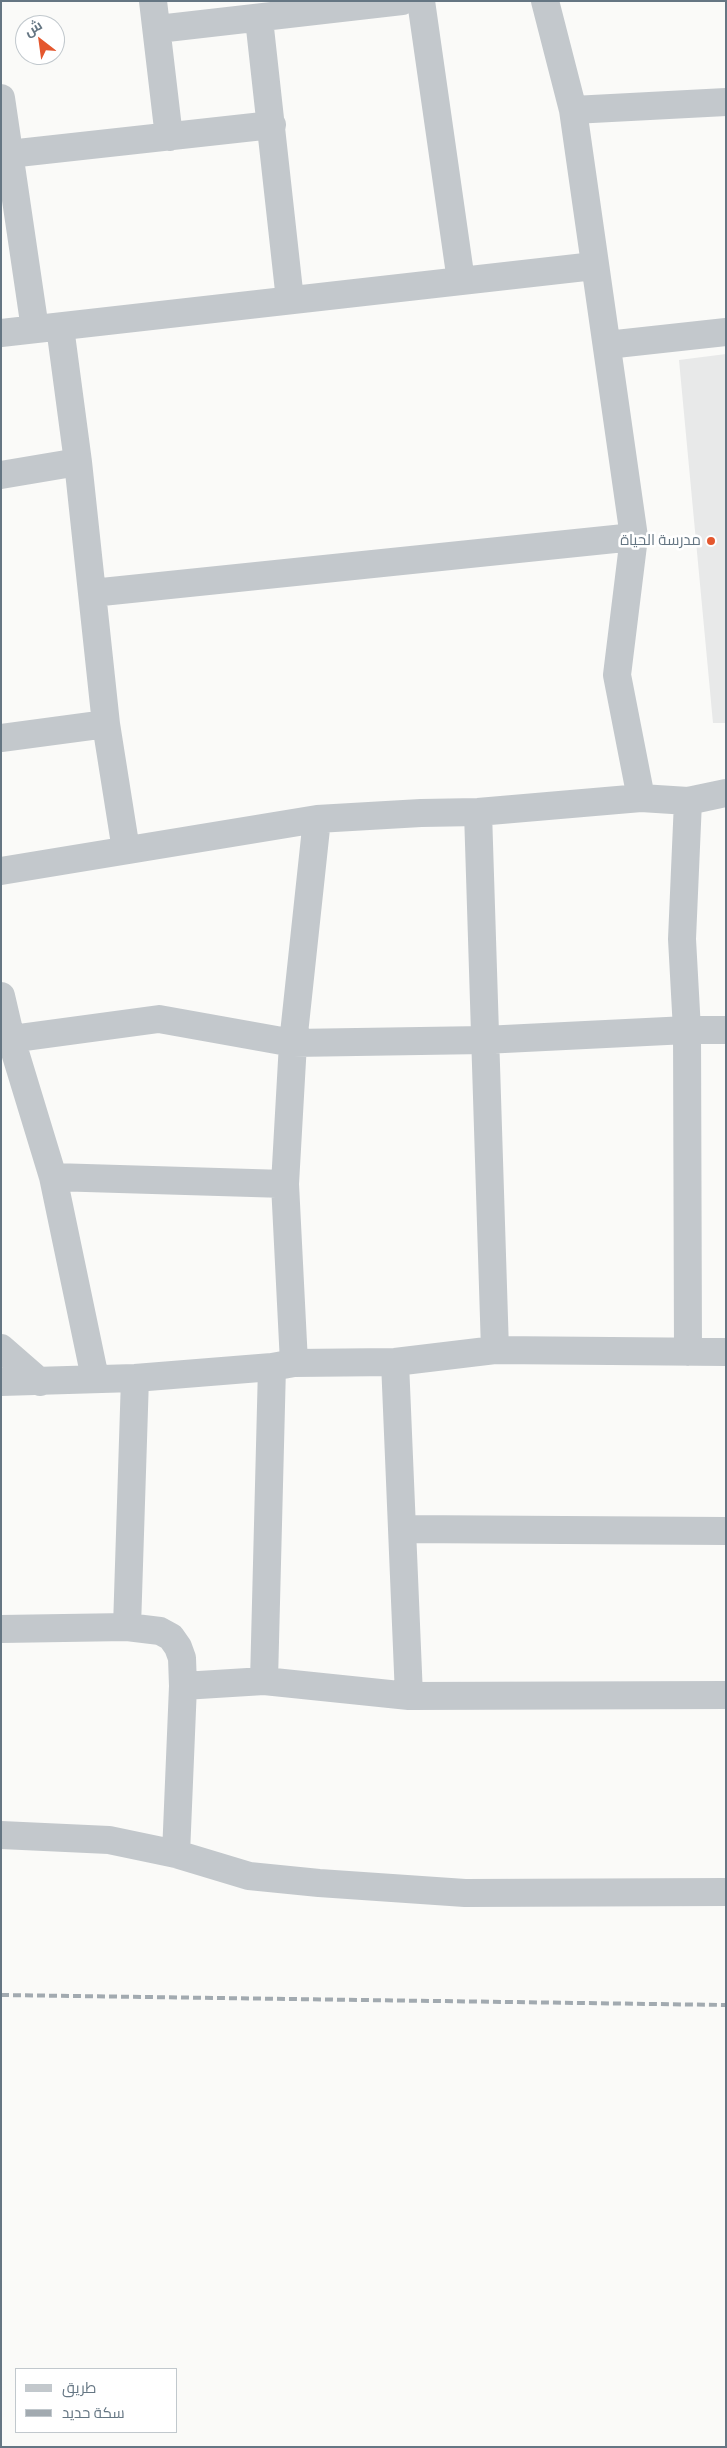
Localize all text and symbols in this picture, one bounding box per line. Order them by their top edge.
north arrow [15,15,65,65]
text: ش [21,16,45,40]
place label: مدرسة الحياة [620,532,701,550]
marker: مدرسة الحياة [705,535,717,547]
legend [15,2368,178,2433]
text: طريق [62,2379,96,2397]
text: سكة حديد [62,2404,125,2422]

